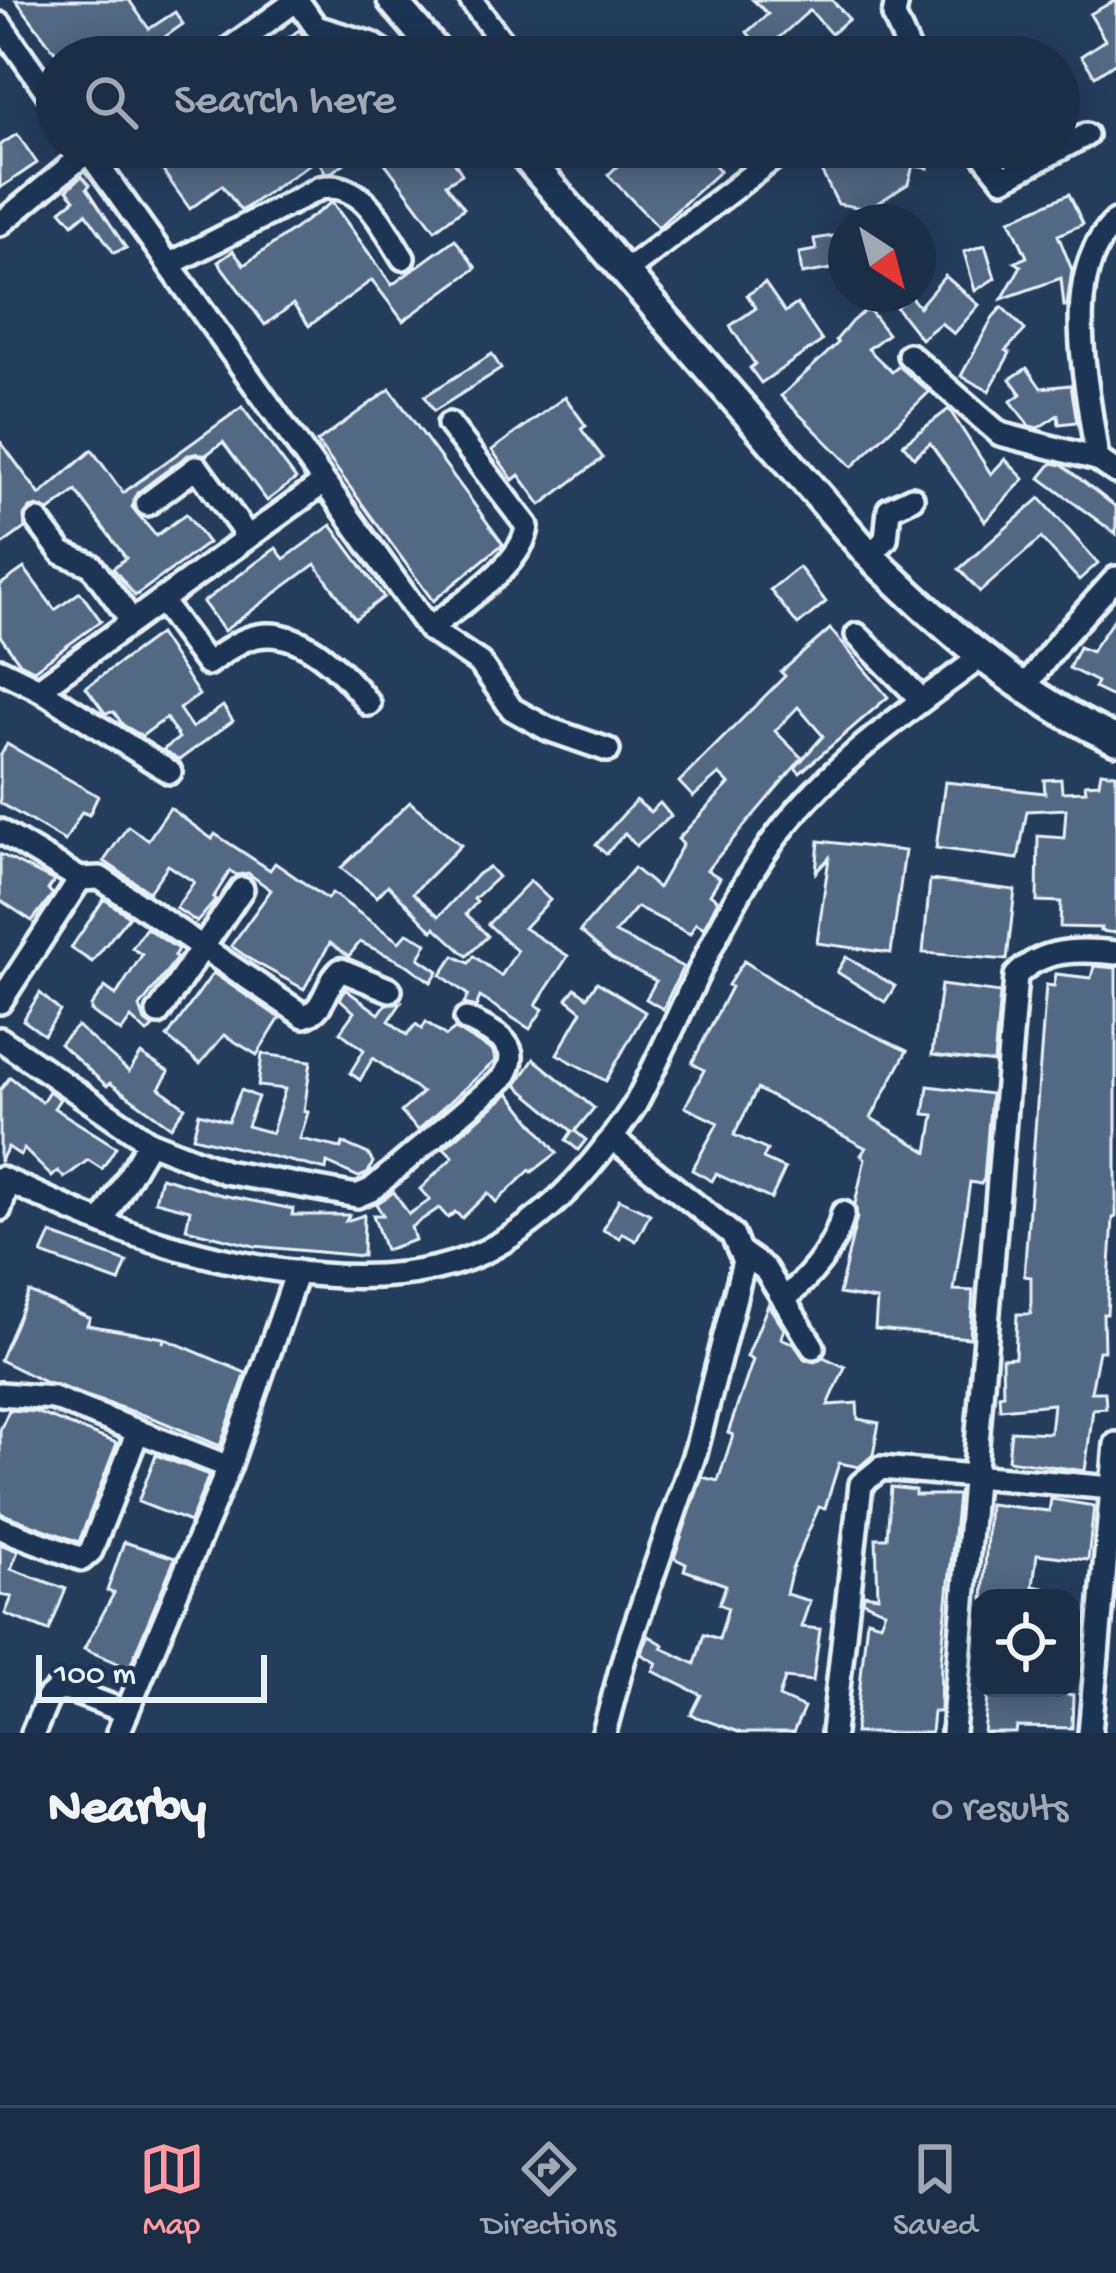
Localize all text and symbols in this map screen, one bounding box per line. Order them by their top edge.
search box [36,36,1080,168]
icon: search [78,69,144,135]
text: Search here [174,76,396,129]
north arrow [828,204,936,312]
map controls [972,1589,1080,1697]
button: locate [972,1589,1080,1697]
scale bar [36,1649,267,1702]
text: 100 m [54,1657,136,1695]
text: Nearby [48,1781,206,1841]
text: 0 results [931,1788,1068,1834]
tab: Map [139,2136,205,2246]
tab: Directions [482,2136,616,2246]
tab: Saved [893,2136,977,2246]

